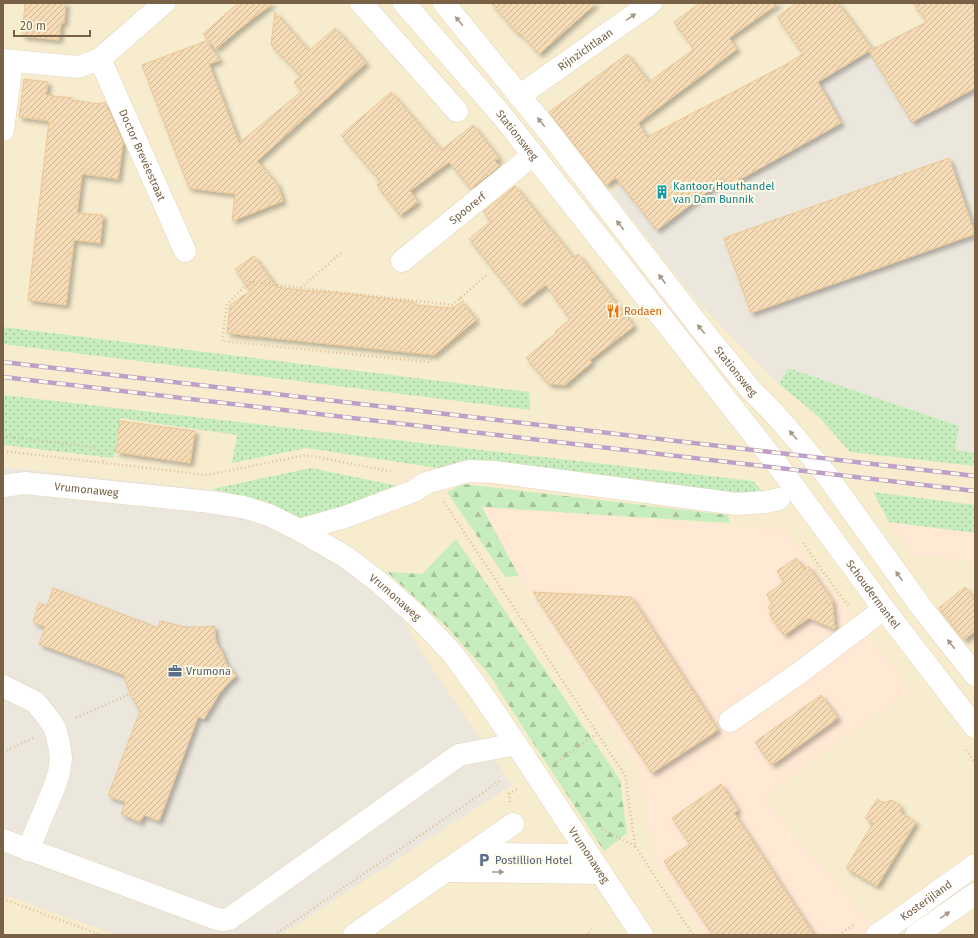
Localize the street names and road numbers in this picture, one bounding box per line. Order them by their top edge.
street label: Rijnzichtlaan [555,26,616,74]
street label: Doctor Brevéestraat [116,107,168,203]
street label: Stationsweg [493,107,541,163]
street label: Spoorerf [447,189,490,227]
street label: Stationsweg [711,344,760,400]
street label: Vrumonaweg [54,480,119,500]
street label: Schoudermantel [843,558,903,631]
street label: Vrumonaweg [367,571,424,624]
street label: Vrumonaweg [566,825,612,886]
street label: Kosterijland [898,878,955,924]

